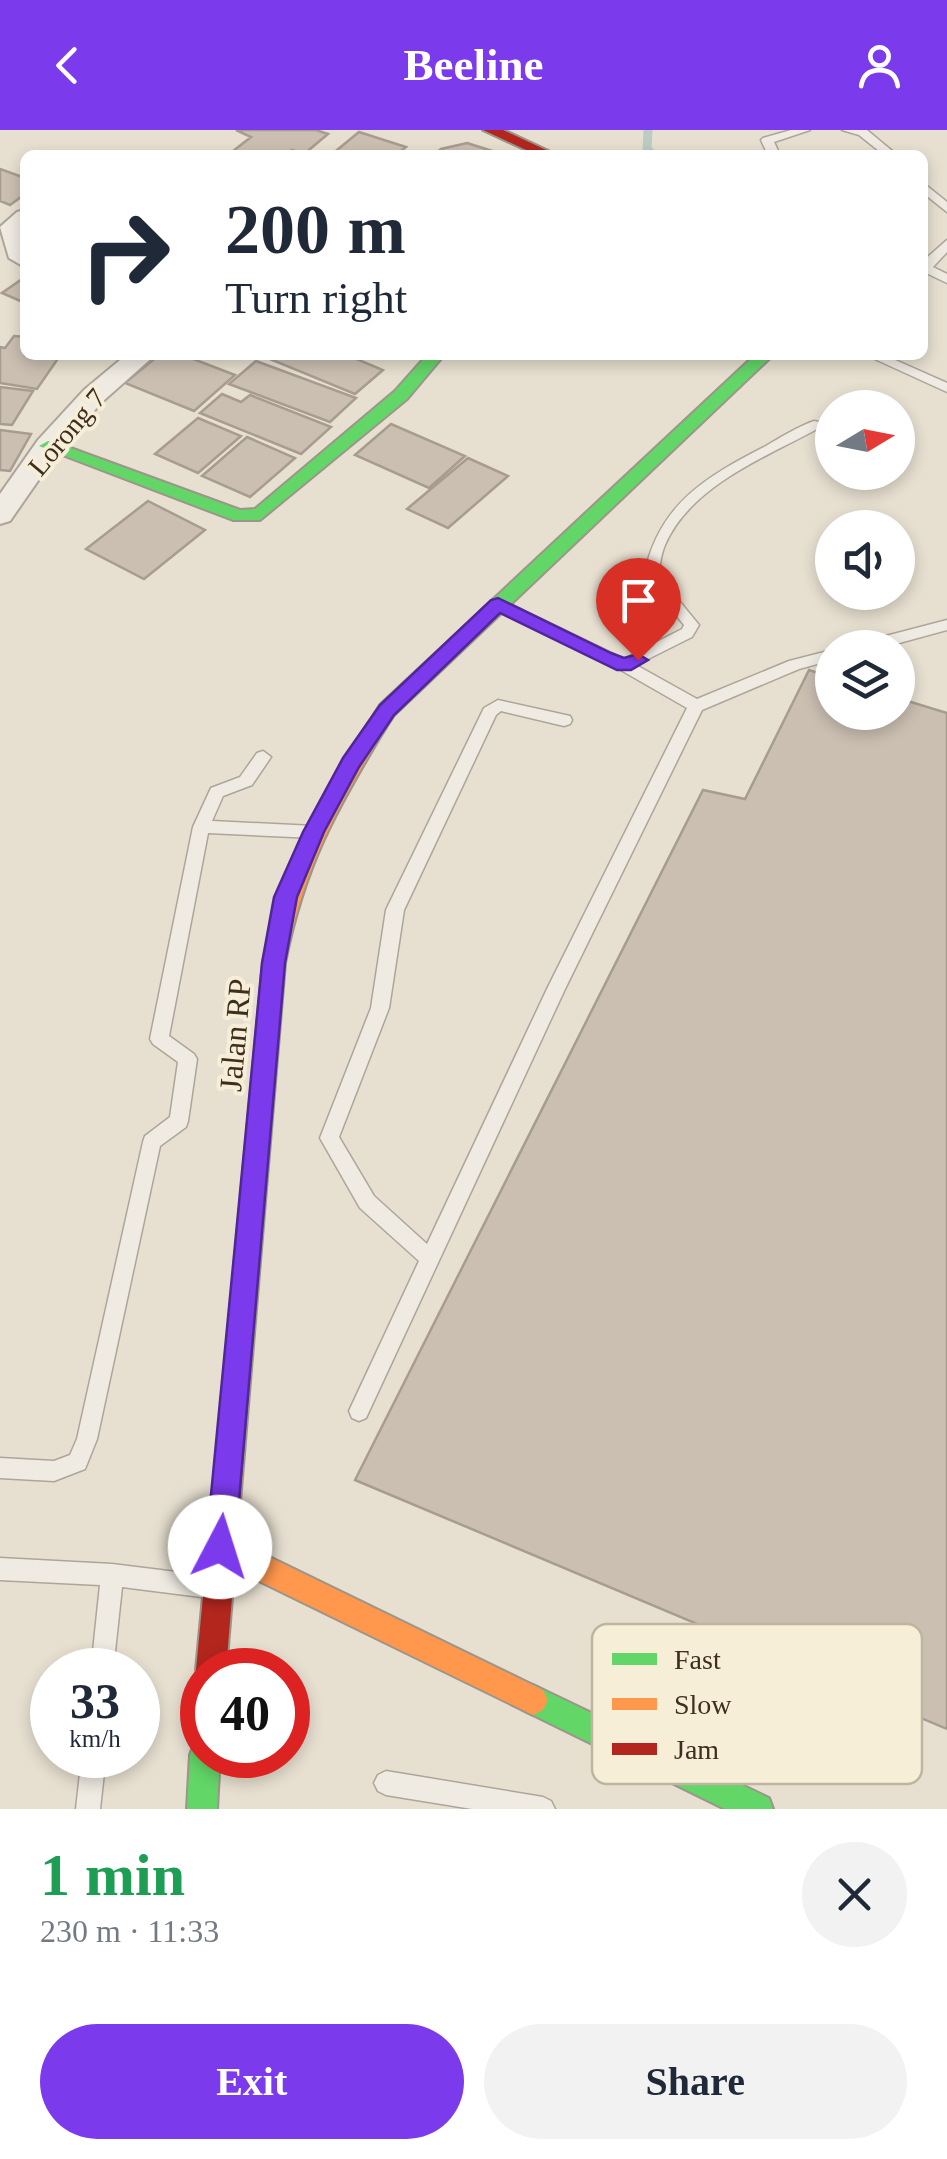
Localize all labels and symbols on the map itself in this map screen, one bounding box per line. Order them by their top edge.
street label: Lorong 7 [22,382,112,482]
north arrow [815,390,915,490]
pin [596,558,681,661]
street label: Jalan RP [212,977,258,1093]
position arrow [168,1495,272,1599]
legend [592,1624,922,1784]
text: Fast [674,1644,721,1675]
speed limit sign: 40 [180,1648,310,1778]
text: Slow [674,1689,732,1720]
text: Jam [674,1734,719,1765]

